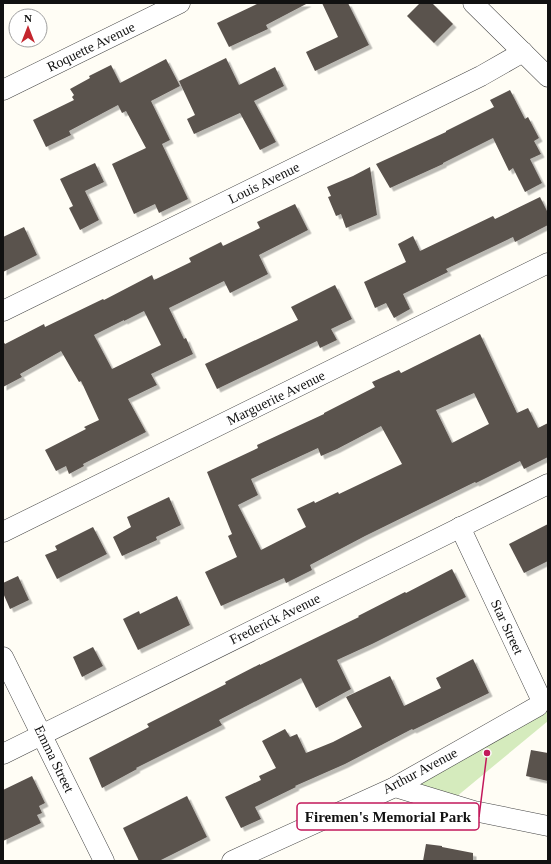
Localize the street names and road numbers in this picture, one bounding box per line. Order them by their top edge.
street label: Roquette Avenue [45,19,137,75]
street label: Louis Avenue [226,159,302,207]
street label: Marguerite Avenue [225,368,327,428]
street label: Frederick Avenue [227,591,323,647]
street label: Star Street [488,597,526,657]
street label: Emma Street [31,723,77,795]
street label: Arthur Avenue [380,745,460,797]

